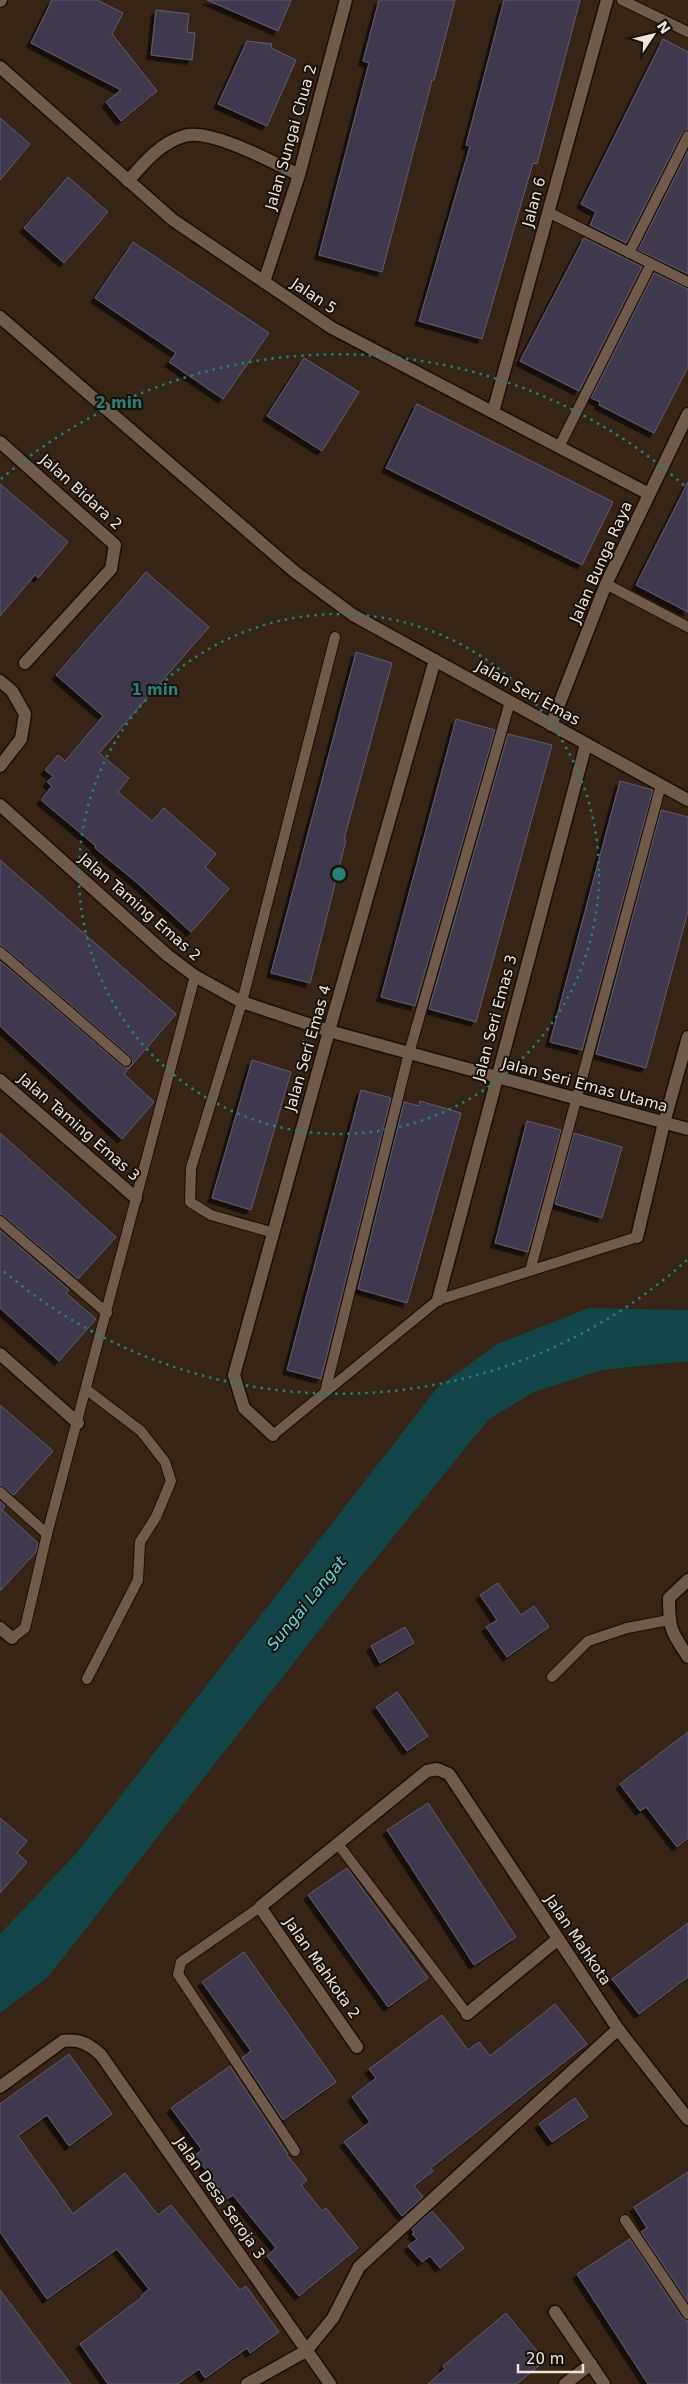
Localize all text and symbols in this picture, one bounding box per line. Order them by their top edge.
north arrow [628,10,678,60]
text: N [654,18,674,37]
street label: Jalan Sungai Chua 2 [261,62,320,213]
street label: Jalan 6 [518,175,549,230]
street label: Jalan 5 [287,274,340,318]
text: 2 min [95,394,143,412]
street label: Jalan Bidara 2 [36,450,126,534]
street label: Jalan Bunga Raya [566,498,636,627]
street label: Jalan Seri Emas [472,656,583,729]
text: 1 min [131,681,179,699]
street label: Jalan Taming Emas 2 [75,849,204,965]
centre of rings [330,865,348,883]
street label: Jalan Seri Emas 3 [469,953,521,1084]
street label: Jalan Seri Emas 4 [281,983,335,1114]
street label: Jalan Seri Emas Utama [499,1054,670,1116]
street label: Jalan Taming Emas 3 [14,1069,143,1185]
water label: Sungai Langat [263,1552,350,1654]
street label: Jalan Mahkota [541,1890,615,1989]
street label: Jalan Mahkota 2 [280,1913,364,2022]
street label: Jalan Desa Seroja 3 [170,2133,269,2263]
scale bar [518,2342,583,2374]
text: 20 m [526,2350,564,2368]

